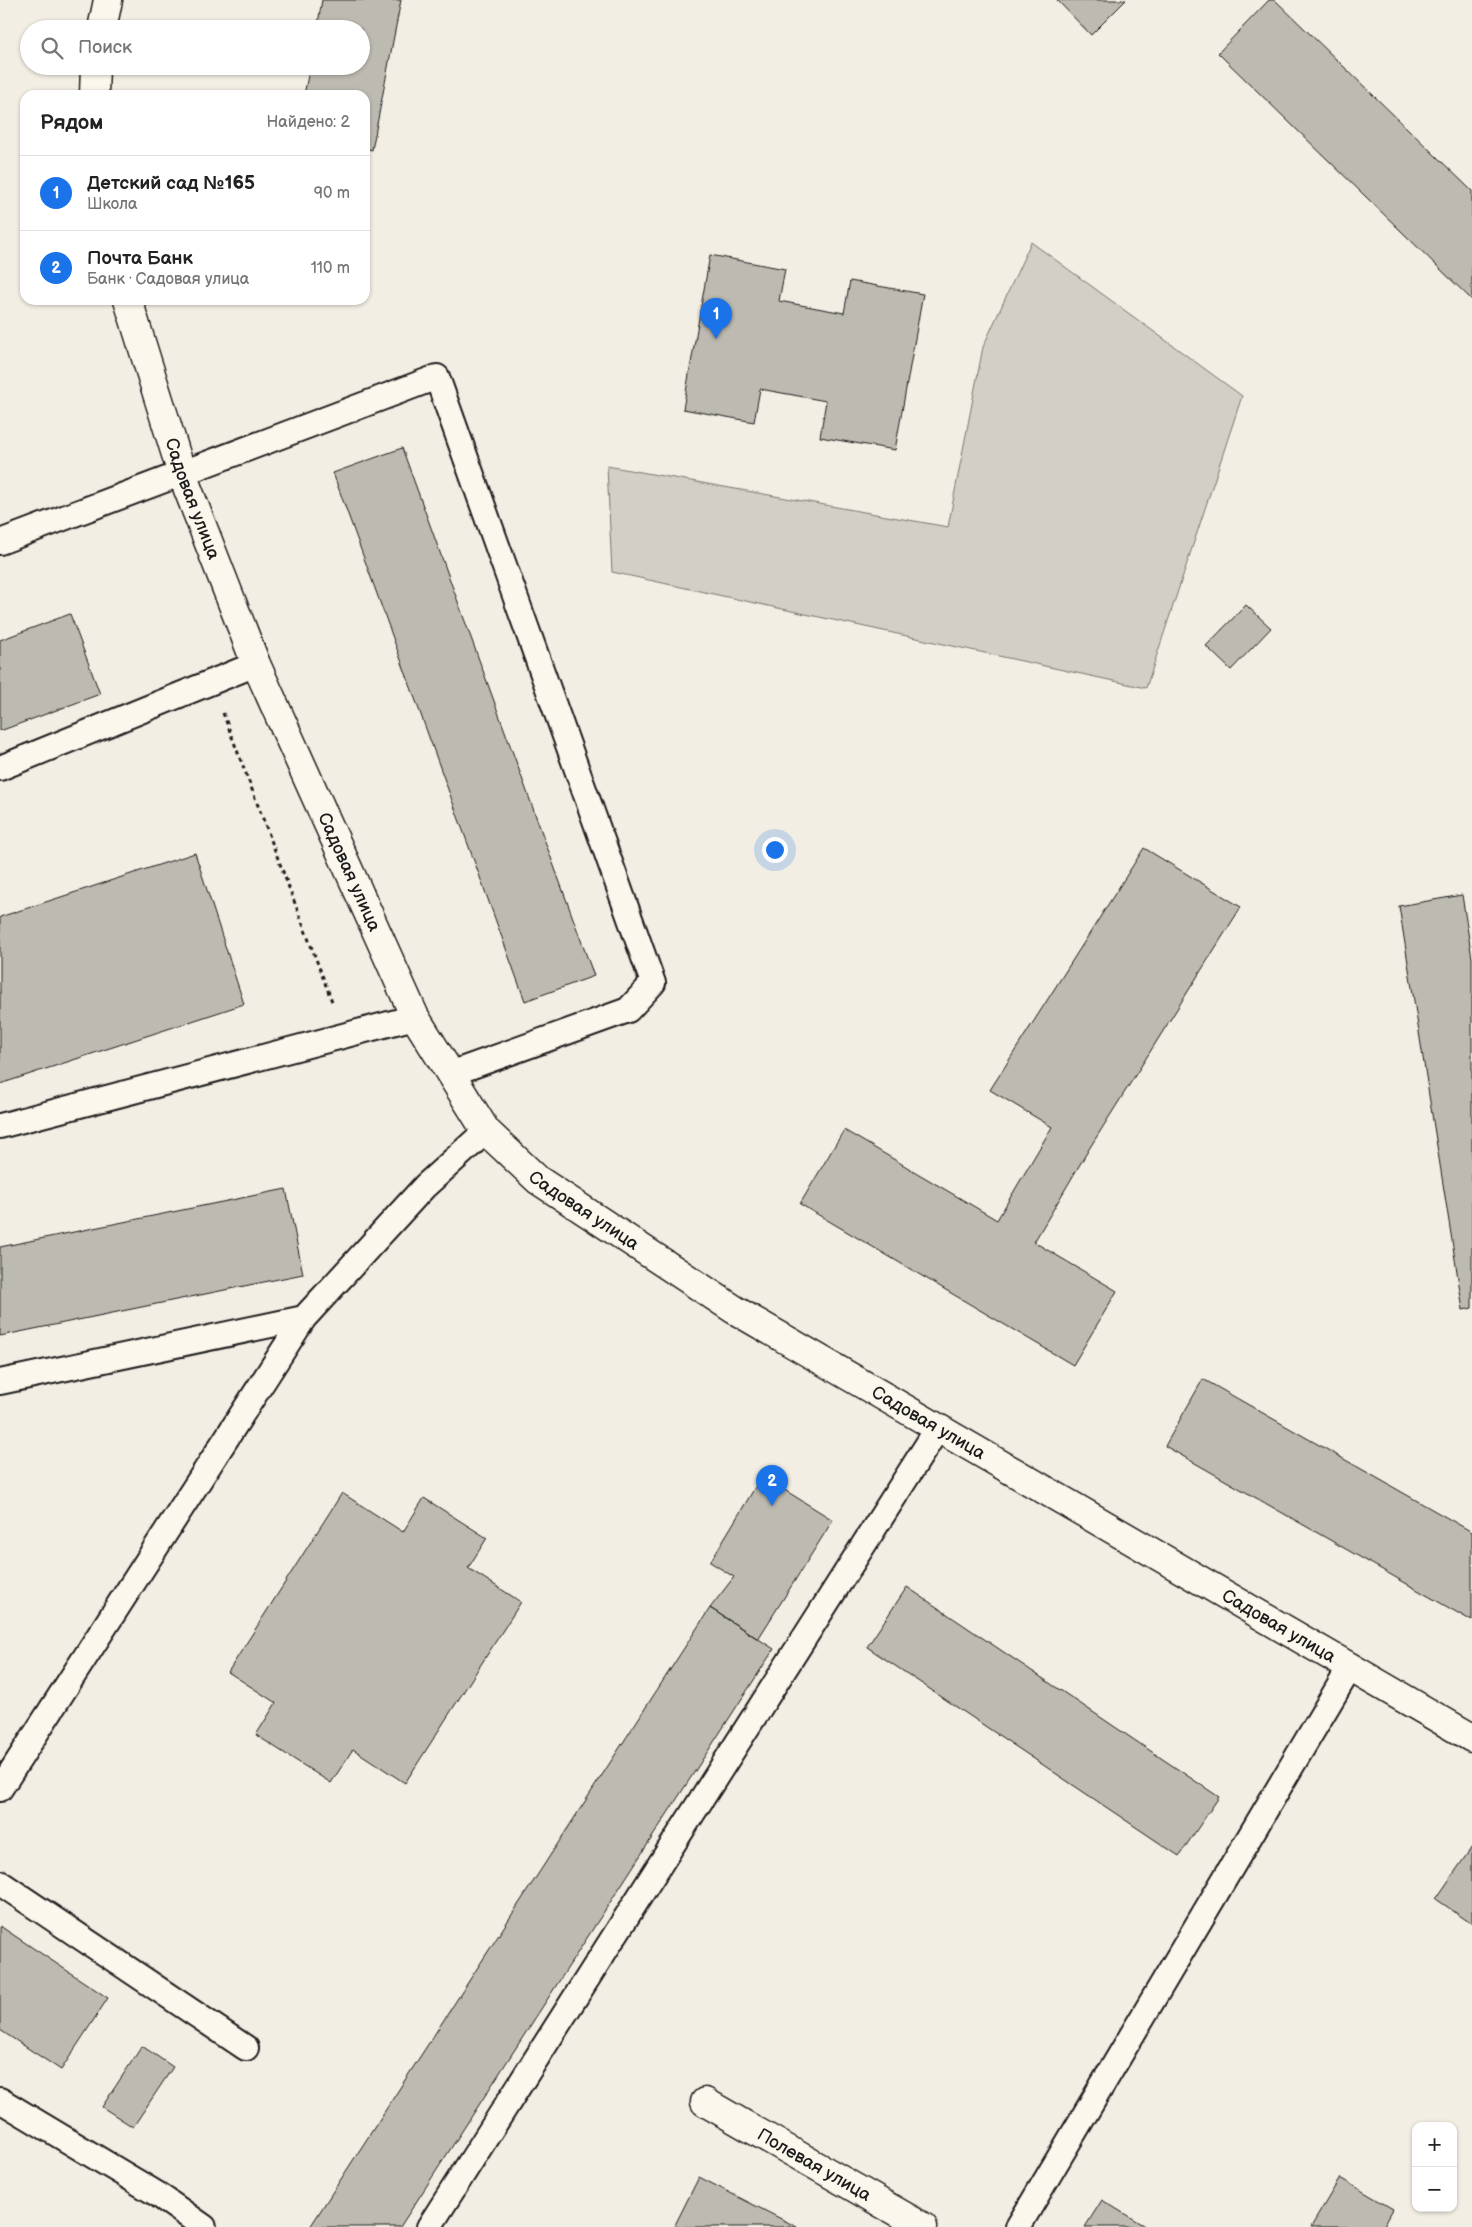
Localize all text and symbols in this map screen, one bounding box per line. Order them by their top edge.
search box [20,20,370,75]
icon: search [38,34,66,62]
text: Поиск [78,36,132,59]
text: Рядом [40,110,103,135]
text: Найдено: 2 [266,113,350,132]
text: Детский сад №165 [87,172,255,195]
text: 1 [53,184,59,203]
text: 90 m [314,184,350,203]
text: Школа [87,195,137,214]
text: Почта Банк [87,247,193,270]
text: 2 [51,259,61,278]
text: 110 m [311,259,350,278]
text: Банк · Садовая улица [87,270,249,289]
pin: 1 [700,298,732,339]
street label: Садовая улица [160,436,224,563]
street label: Садовая улица [313,809,385,935]
your location [762,837,788,863]
street label: Садовая улица [524,1167,643,1255]
street label: Садовая улица [868,1382,989,1464]
pin: 2 [756,1465,788,1506]
street label: Садовая улица [1218,1585,1340,1668]
map controls [1412,2122,1457,2212]
button: + [1412,2122,1457,2167]
street label: Полевая улица [753,2124,875,2206]
button: − [1412,2167,1457,2212]

